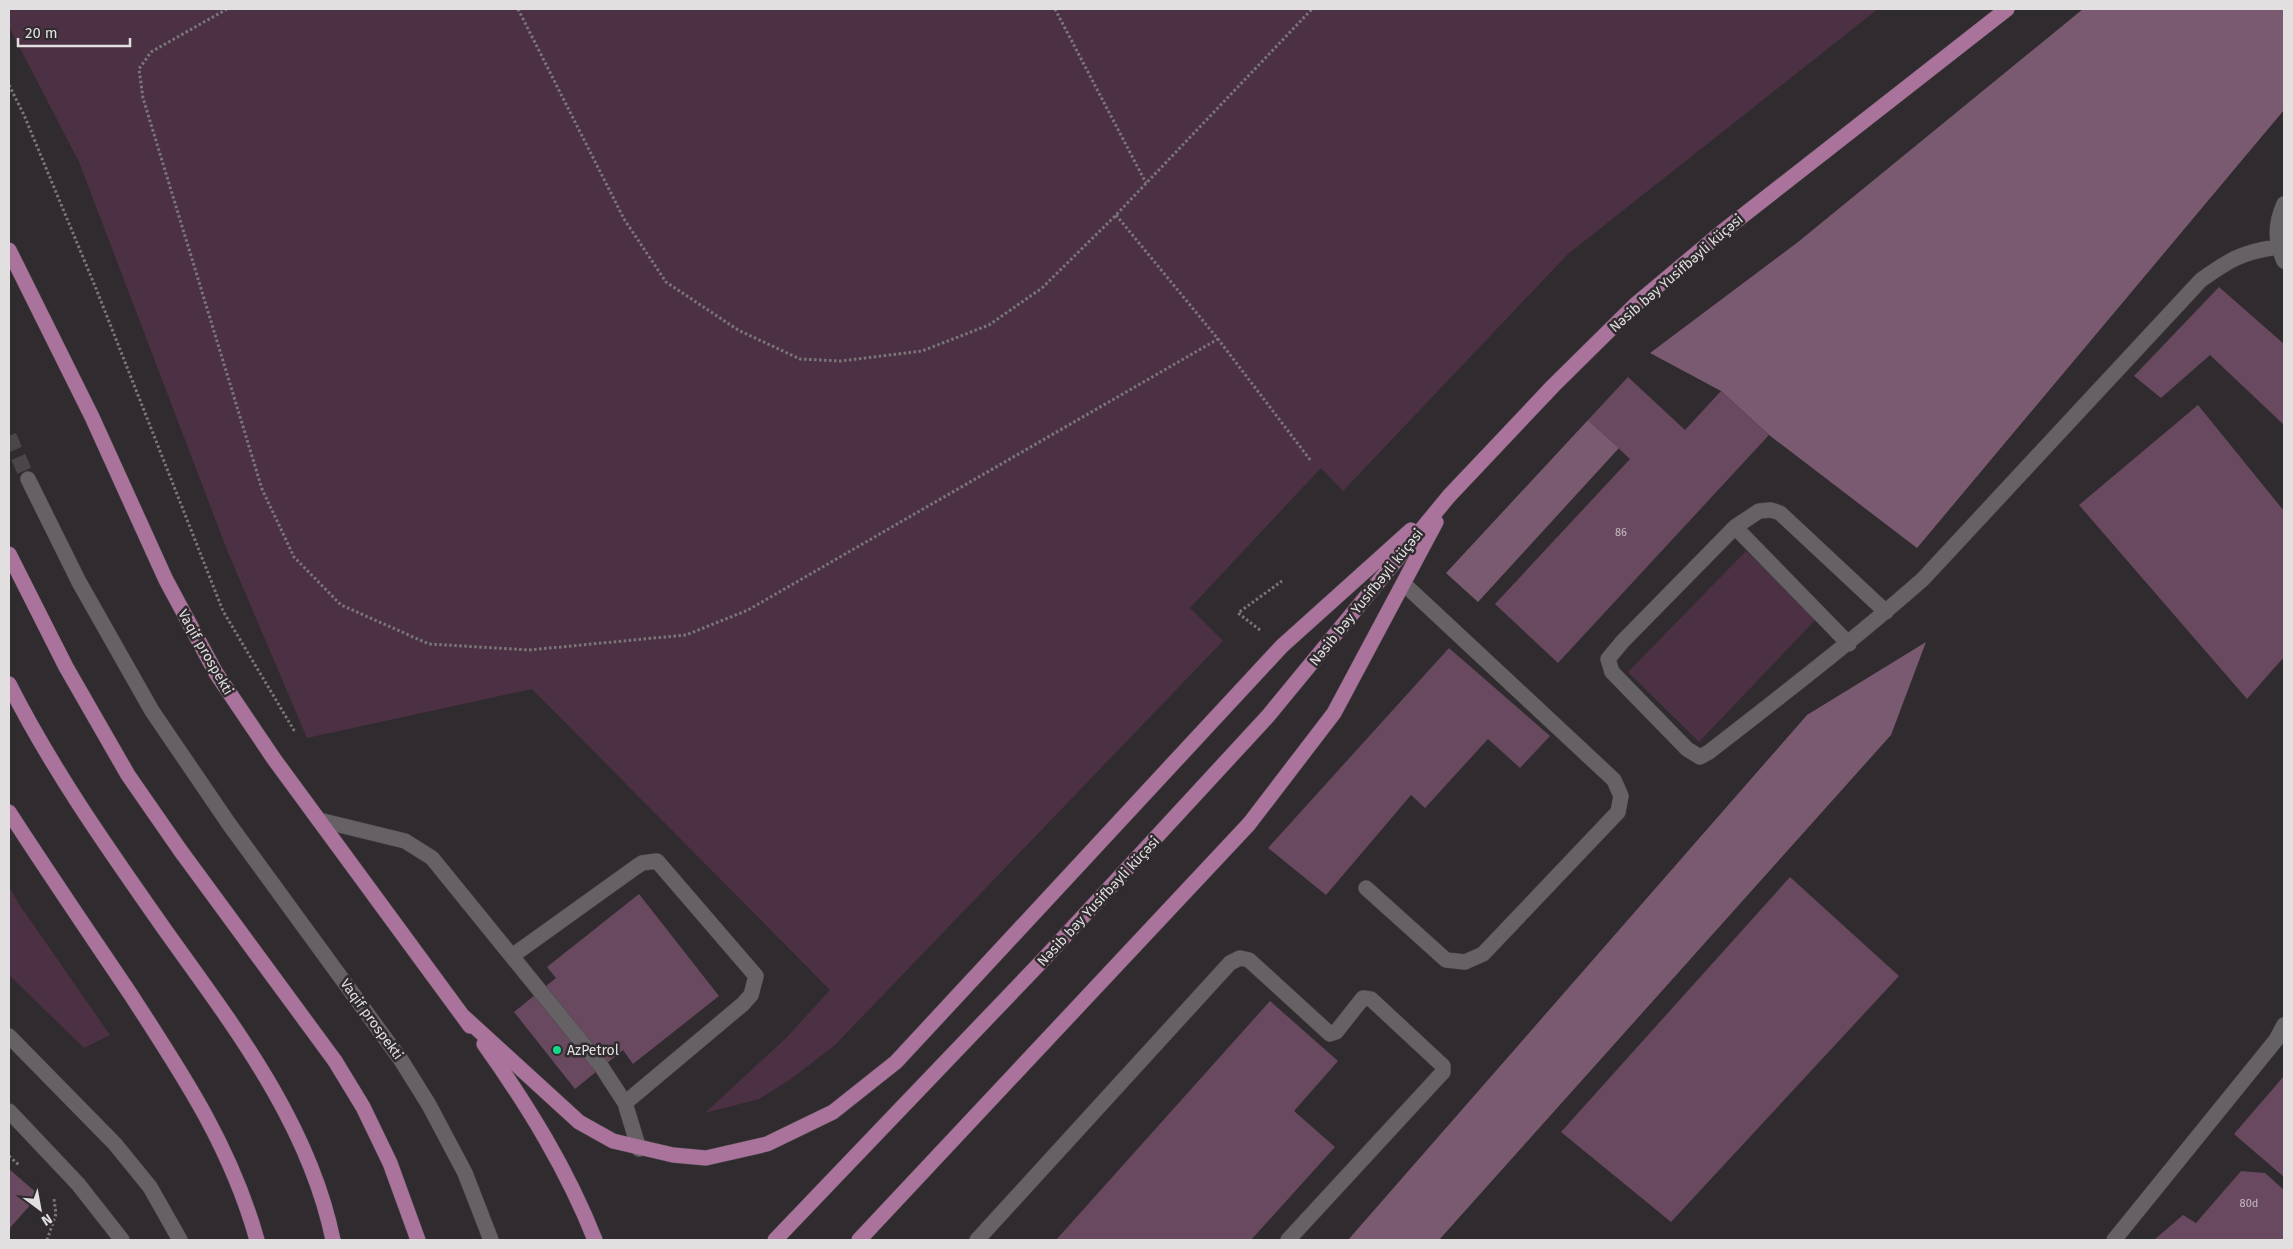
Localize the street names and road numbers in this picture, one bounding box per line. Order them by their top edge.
street label: Nəsib bəy Yusifbəyli küçəsi [1606,211,1747,336]
street label: Nəsib bəy Yusifbəyli küçəsi [1306,525,1427,669]
street label: Vaqif prospekti [174,607,237,698]
street label: Nəsib bəy Yusifbəyli küçəsi [1034,833,1163,970]
street label: Vaqif prospekti [337,976,407,1063]

